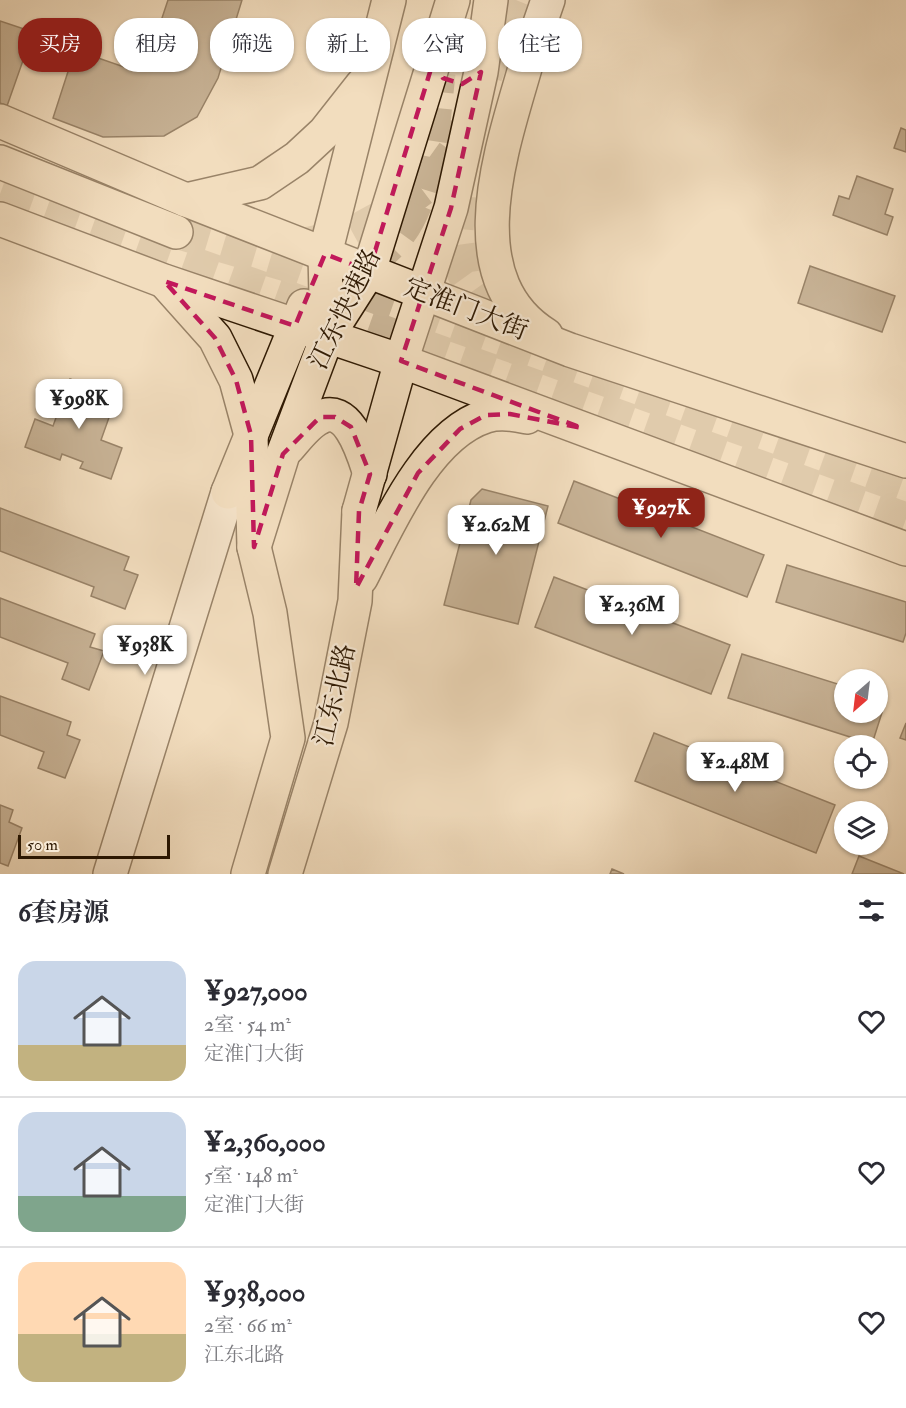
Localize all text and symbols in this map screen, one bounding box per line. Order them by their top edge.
chip: 买房 [18,18,102,72]
chip: 租房 [114,18,198,72]
chip: 筛选 [210,18,294,72]
chip: 新上 [306,18,390,72]
chip: 公寓 [402,18,486,72]
chip: 住宅 [498,18,582,72]
street label: 江东快速路 [302,244,388,374]
street label: 定淮门大街 [400,271,532,347]
pin: ¥998K [37,379,121,430]
text: ¥998K [50,386,108,411]
pin: ¥927K [619,488,703,539]
text: ¥927K [632,495,690,520]
pin: ¥2.62M [447,505,545,556]
text: ¥2.62M [462,512,530,537]
pin: ¥2.36M [583,585,681,636]
text: ¥2.36M [599,592,665,617]
pin: ¥938K [103,625,187,676]
text: ¥938K [117,632,173,657]
street label: 江东北路 [308,641,362,749]
north arrow [834,669,888,723]
map controls [834,669,888,855]
button: locate [834,735,888,789]
pin: ¥2.48M [686,742,784,793]
text: ¥2.48M [701,749,769,774]
button: layers [834,801,888,855]
scale bar [18,832,170,860]
text: 50 m [27,835,58,855]
icon: filters [855,894,888,927]
text: 6套房源 [18,897,109,929]
text: ¥927,000 [204,976,308,1008]
icon: home [66,985,138,1057]
icon: heart [855,1005,888,1038]
text: 2室 · 54 m² [204,1012,291,1037]
text: 定淮门大街 [204,1041,304,1066]
text: ¥2,360,000 [204,1127,325,1159]
icon: home [66,1136,138,1208]
icon: heart [855,1156,888,1189]
text: 5室 · 148 m² [204,1163,298,1188]
text: 定淮门大街 [204,1192,304,1217]
text: ¥938,000 [204,1277,305,1309]
icon: home [66,1286,138,1358]
icon: heart [855,1306,888,1339]
text: 2室 · 66 m² [204,1313,292,1338]
text: 江东北路 [204,1342,284,1367]

